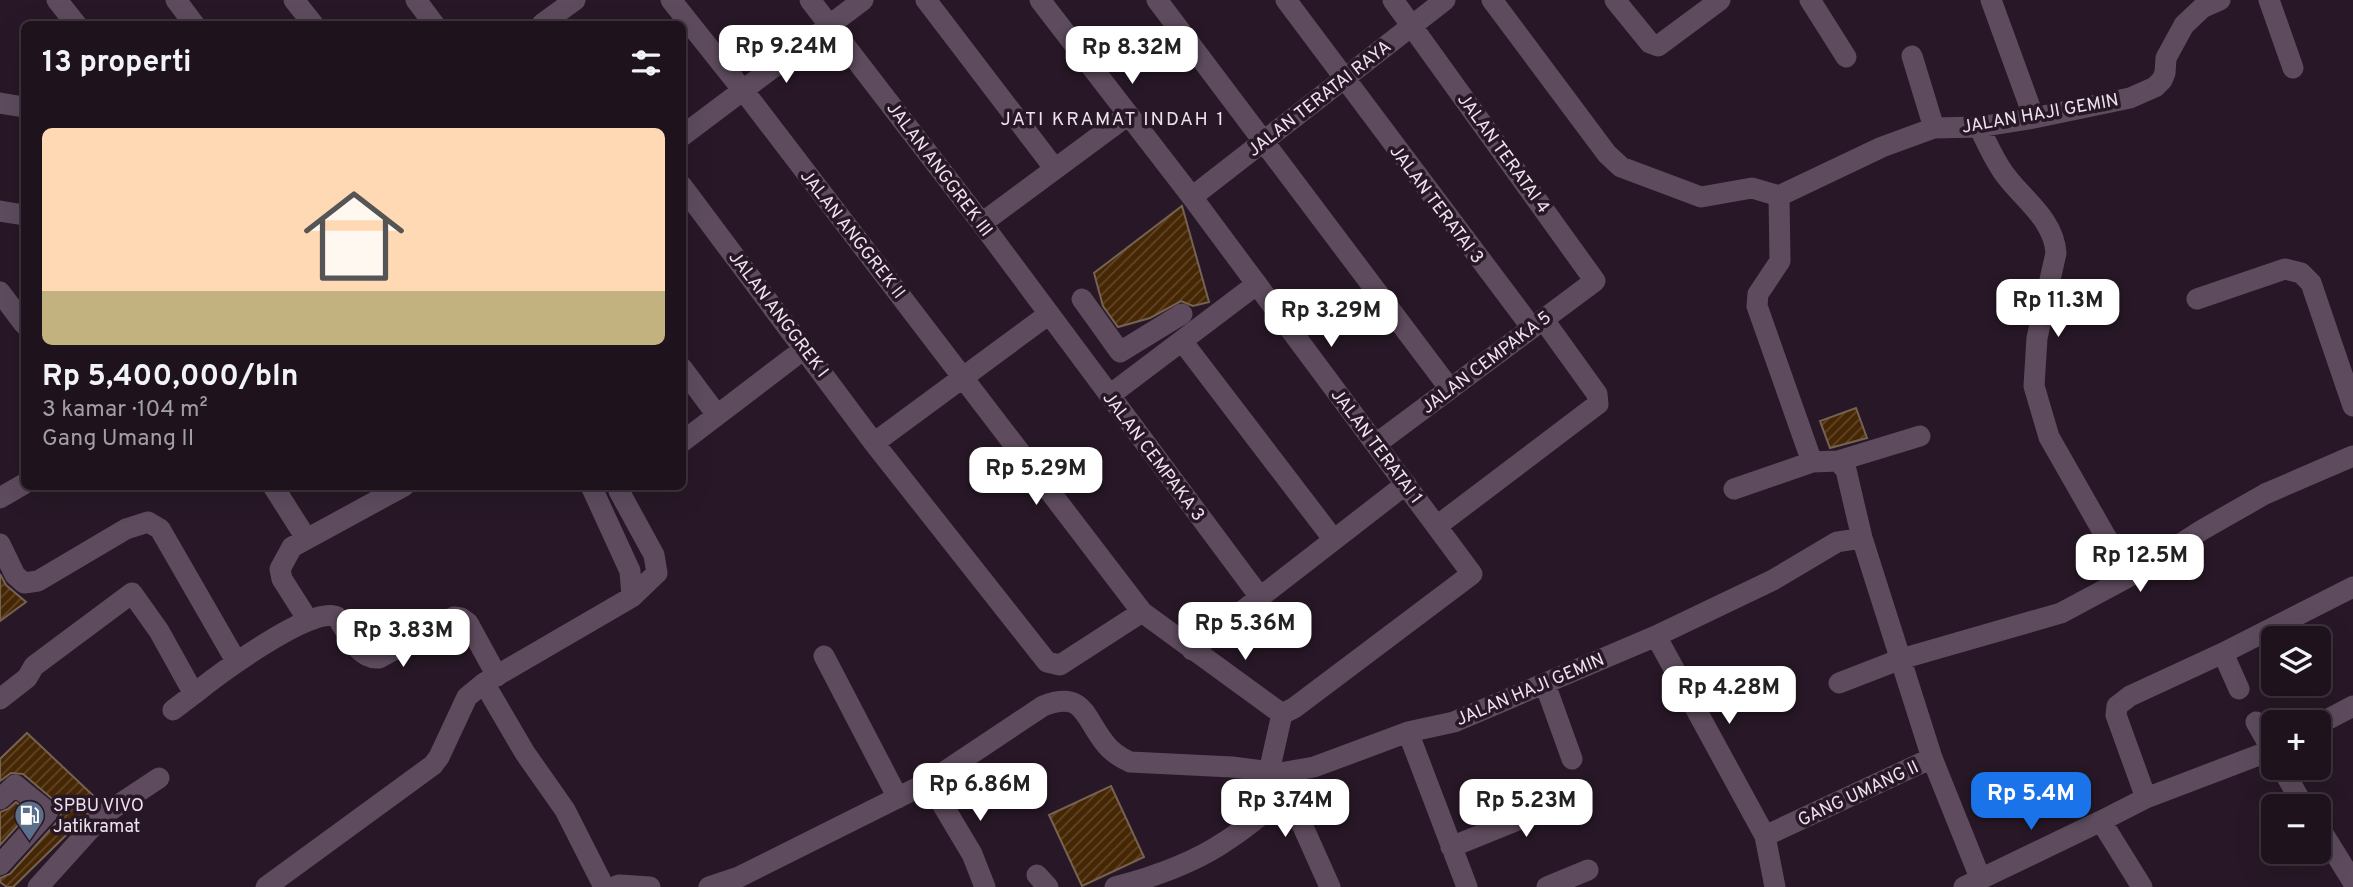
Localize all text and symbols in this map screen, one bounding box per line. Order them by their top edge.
pin: Rp 9.24M [714,25,858,85]
pin: Rp 8.32M [1060,27,1204,86]
text: Rp 9.24M [735,33,837,62]
text: Rp 8.32M [1082,34,1182,63]
street label: JALAN TERATAI RAYA [1243,36,1396,162]
icon: filters [627,44,665,82]
text: 13 properti [42,45,192,82]
street label: JALAN TERATAI 4 [1451,89,1554,219]
street label: JALAN HAJI GEMIN [1960,89,2121,140]
street label: JALAN ANGGREK III [881,98,997,242]
district label: JATI KRAMAT INDAH 1 [1001,108,1225,132]
street label: JALAN TERATAI 3 [1384,141,1488,269]
street label: JALAN ANGGREK II [794,166,909,304]
icon: home [291,173,417,299]
street label: JALAN ANGGREK I [723,247,833,383]
pin: Rp 11.3M [1986,280,2130,339]
text: Rp 11.3M [2012,287,2104,316]
pin: Rp 3.29M [1259,290,1403,349]
text: Rp 3.29M [1281,297,1381,326]
street label: JALAN CEMPAKA 5 [1417,307,1556,420]
text: Rp 5,400,000/bln [42,359,299,396]
street label: JALAN TERATAI 1 [1325,385,1427,509]
street label: JALAN CEMPAKA 3 [1097,387,1209,526]
text: 3 kamar · 104 m² [42,396,208,425]
text: Gang Umang II [42,425,194,454]
pin: Rp 5.29M [964,448,1108,507]
text: Rp 5.29M [985,455,1087,484]
pin: Rp 12.5M [2068,534,2212,594]
text: Rp 12.5M [2092,542,2188,571]
pin: Rp 5.36M [1173,602,1317,662]
pin: Rp 3.83M [331,610,475,669]
text: Rp 5.36M [1194,610,1296,639]
text: Rp 3.83M [353,617,453,646]
map controls [2261,626,2331,864]
button: layers [2261,626,2331,696]
street label: JALAN HAJI GEMIN [1453,649,1608,732]
pin: Rp 4.28M [1657,666,1801,726]
text: Rp 4.28M [1678,674,1780,703]
button: + [2261,710,2331,780]
street label: GANG UMANG II [1794,756,1923,832]
pin: Rp 6.86M [908,764,1052,823]
text: Rp 6.86M [929,771,1031,800]
pin: Rp 5.4M [1966,772,2096,832]
pin: Rp 3.74M [1213,780,1357,839]
pin: Rp 5.23M [1454,780,1598,839]
text: Rp 5.4M [1987,780,2075,809]
text: Rp 3.74M [1237,787,1333,816]
text: Rp 5.23M [1476,787,1576,816]
button: − [2261,794,2331,864]
place label: SPBU VIVO Jatikramat [53,795,144,839]
fuel station icon: SPBU VIVO Jatikramat [13,798,47,842]

